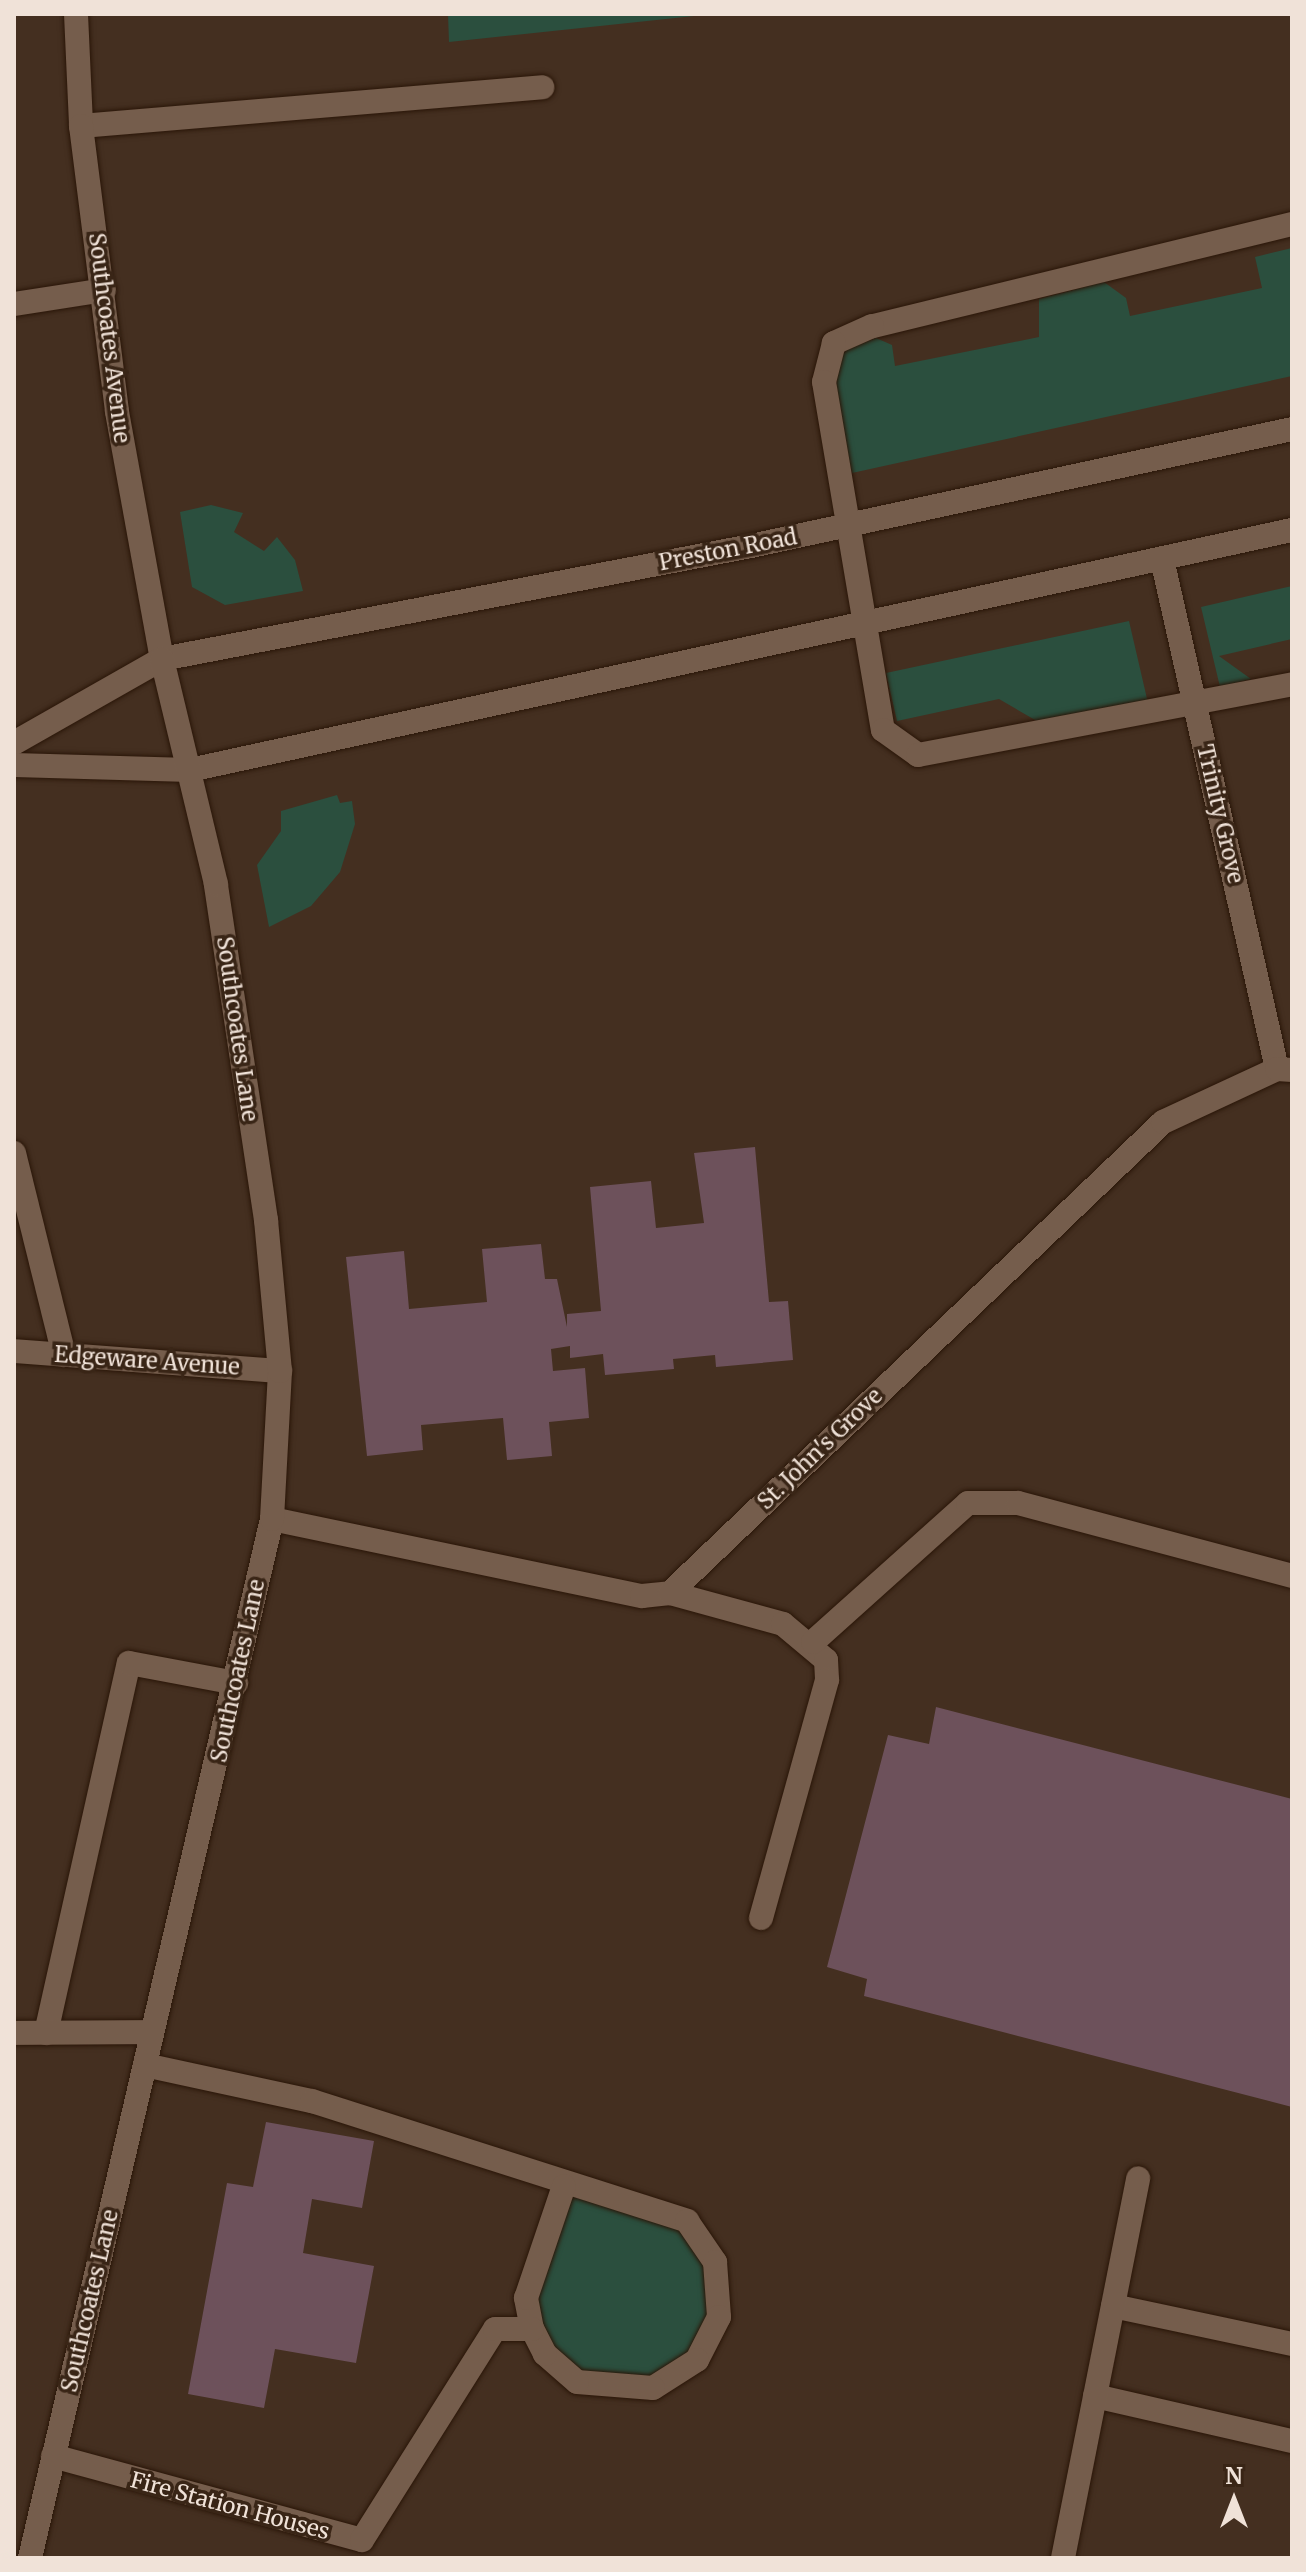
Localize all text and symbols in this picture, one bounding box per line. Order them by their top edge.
street label: Southcoates Avenue [83,231,135,445]
street label: Preston Road [657,524,799,576]
street label: Trinity Grove [1191,742,1249,886]
street label: Southcoates Lane [211,935,263,1123]
street label: Edgeware Avenue [53,1341,241,1381]
street label: St. John's Grove [752,1383,888,1515]
street label: Southcoates Lane [206,1577,270,1765]
street label: Southcoates Lane [56,2207,124,2395]
north arrow [1194,2460,1274,2540]
text: N [1225,2462,1243,2490]
street label: Fire Station Houses [128,2467,332,2545]

